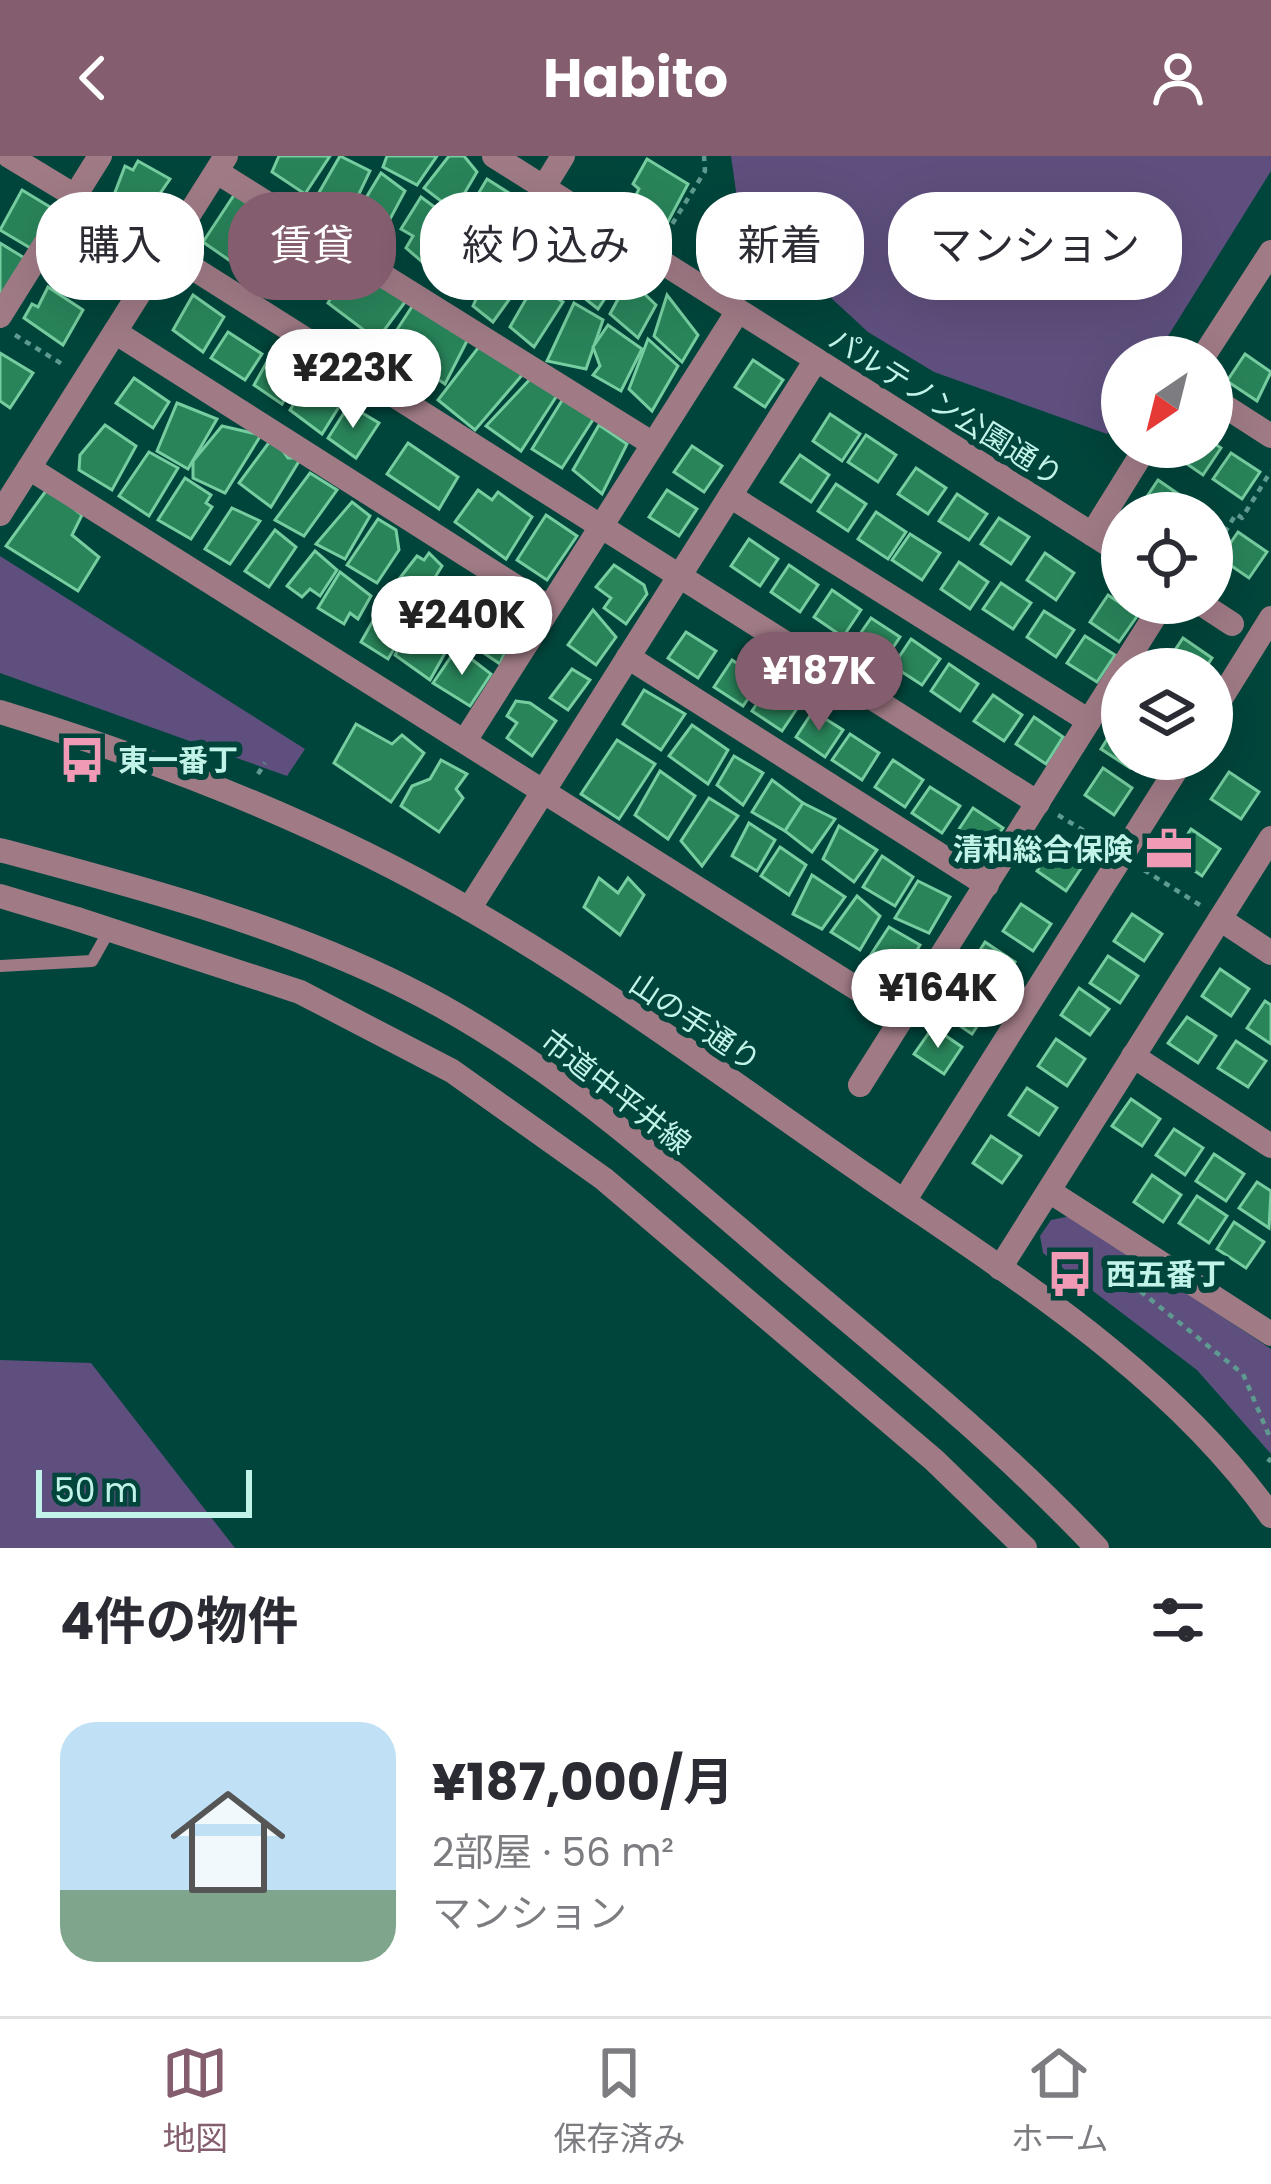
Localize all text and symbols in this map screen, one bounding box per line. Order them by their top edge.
text: Habito [543,40,728,116]
icon: back [60,45,126,111]
icon: person [1145,45,1211,111]
chip: 購入 [36,192,204,300]
chip: 賃貸 [228,192,396,300]
chip: 絞り込み [420,192,672,300]
chip: 新着 [696,192,864,300]
chip: マンション [888,192,1182,300]
street label: パルテノン公園通り [820,317,1072,497]
pin: ¥223K [269,329,437,431]
north arrow [1101,336,1233,468]
map controls [1101,336,1233,780]
text: ¥223K [292,340,414,395]
button: locate [1101,492,1233,624]
pin: ¥240K [378,576,546,678]
text: ¥240K [398,587,526,642]
pin: ¥187K [735,632,903,734]
text: ¥187K [762,643,876,698]
button: layers [1101,648,1233,780]
bus stop icon: 東一番丁 [57,735,107,785]
place label: 東一番丁 [118,739,238,782]
office icon: 清和総合保険 [1144,824,1194,874]
place label: 清和総合保険 [953,828,1133,871]
pin: ¥164K [854,949,1022,1051]
text: ¥164K [878,960,998,1015]
street label: 山の手通り [621,962,769,1082]
street label: 市道中平井線 [532,1020,700,1164]
bus stop icon: 西五番丁 [1045,1249,1095,1299]
place label: 西五番丁 [1106,1253,1226,1296]
scale bar [36,1464,252,1517]
text: 50 m [54,1467,138,1514]
text: 4件の物件 [60,1585,299,1657]
icon: filters [1145,1587,1211,1653]
text: ¥187,000/月 [432,1746,734,1818]
icon: home [156,1770,300,1914]
text: 2部屋 · 56 m² [432,1825,674,1880]
text: マンション [432,1886,627,1941]
tab: 地図 [162,2040,228,2164]
tab: 保存済み [553,2040,685,2164]
tab: ホーム [1010,2040,1108,2164]

